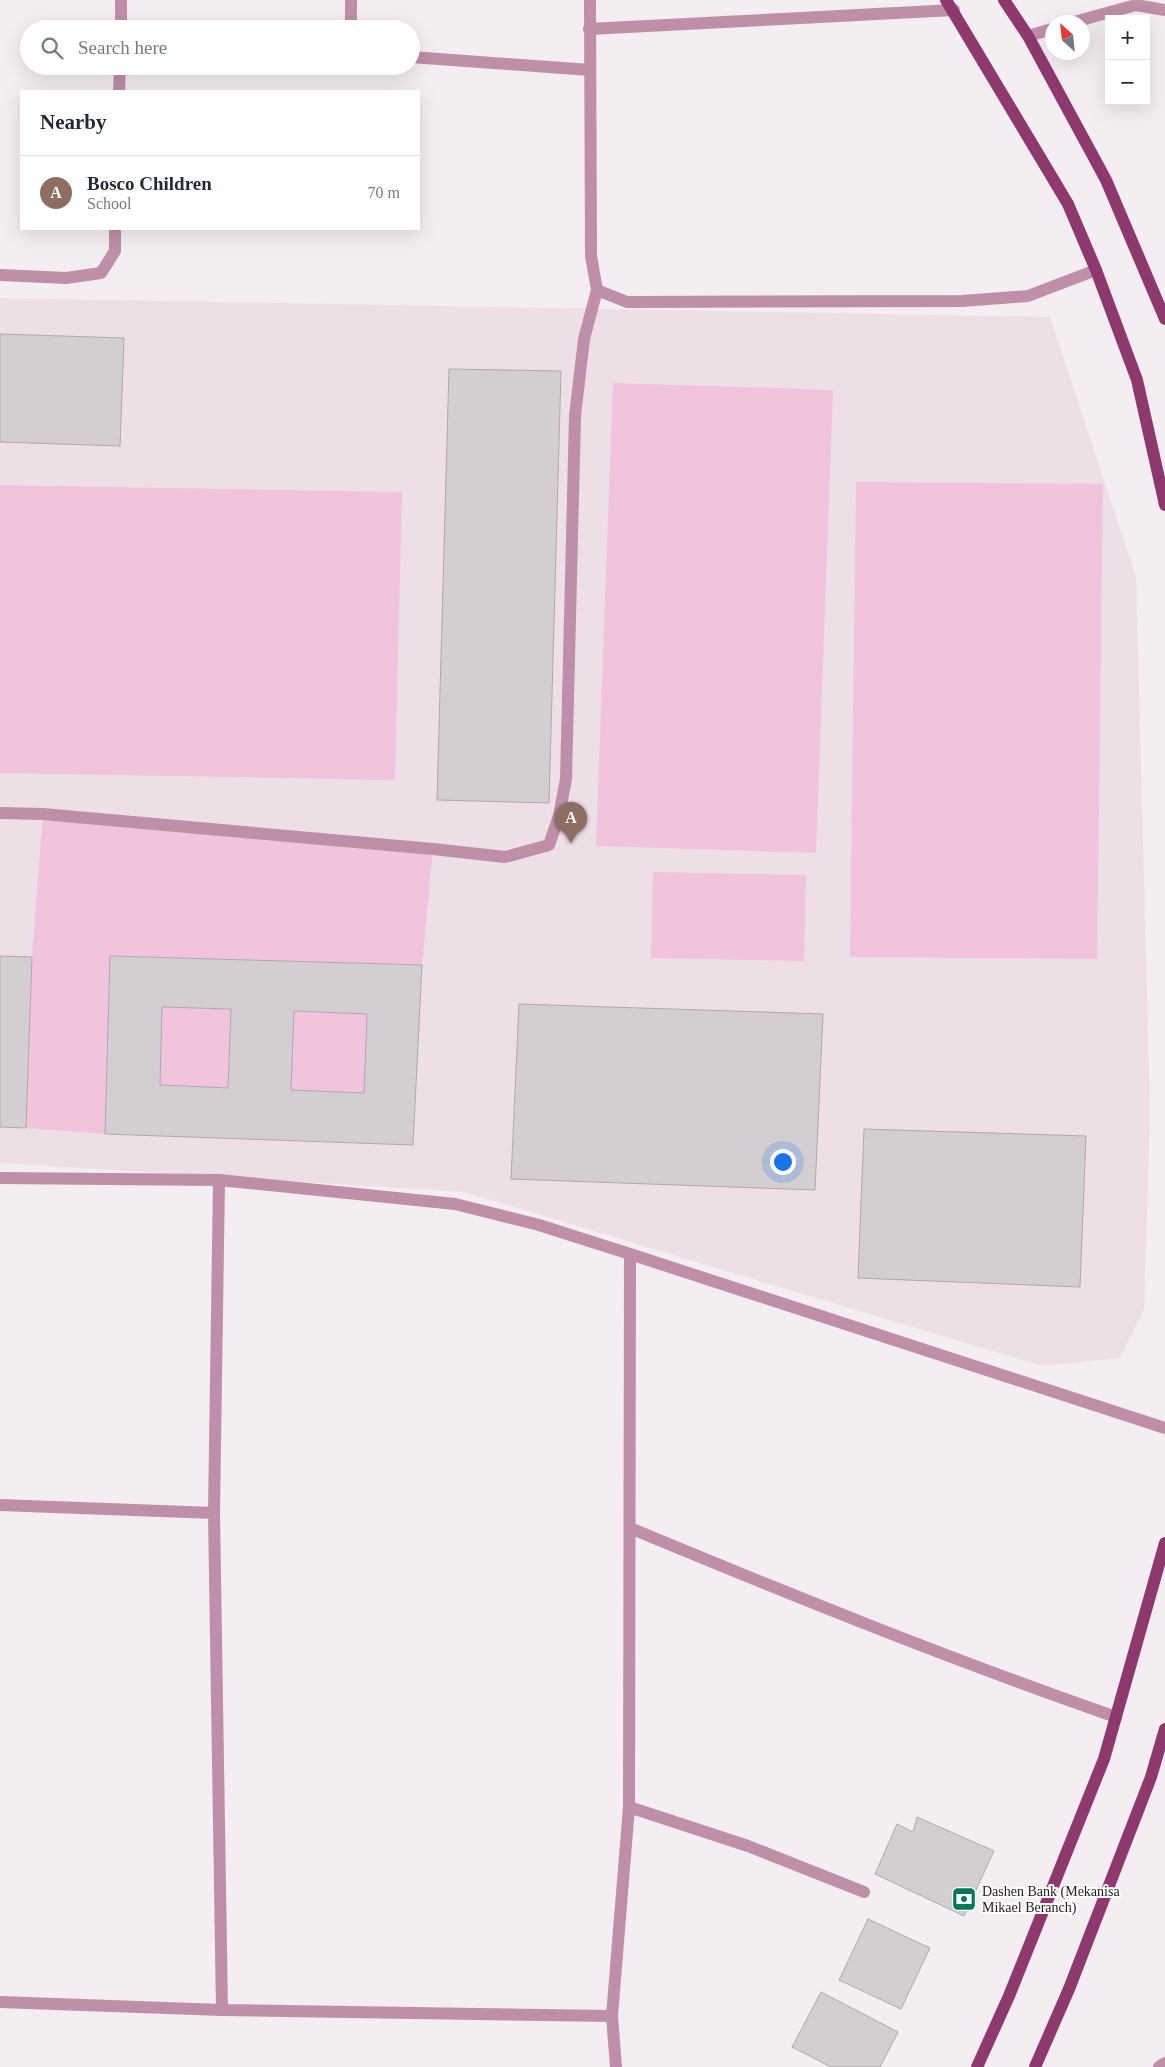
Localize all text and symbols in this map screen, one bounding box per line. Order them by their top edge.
north arrow [1045,15,1090,60]
map controls [1105,15,1150,105]
button: + [1105,15,1150,60]
search box [20,20,420,75]
icon: search [38,34,66,62]
text: Search here [78,37,167,58]
button: − [1105,60,1150,105]
text: Nearby [40,110,107,134]
text: Bosco Children [87,173,212,194]
text: A [50,184,62,201]
text: 70 m [368,184,400,201]
text: School [87,195,131,212]
pin: A [555,802,587,843]
your location [770,1149,796,1175]
place label: Dashen Bank (Mekanisa Mikael Beranch) [982,1884,1120,1916]
bank icon: Dashen Bank (Mekanisa Mikael Beranch) [951,1886,977,1912]

